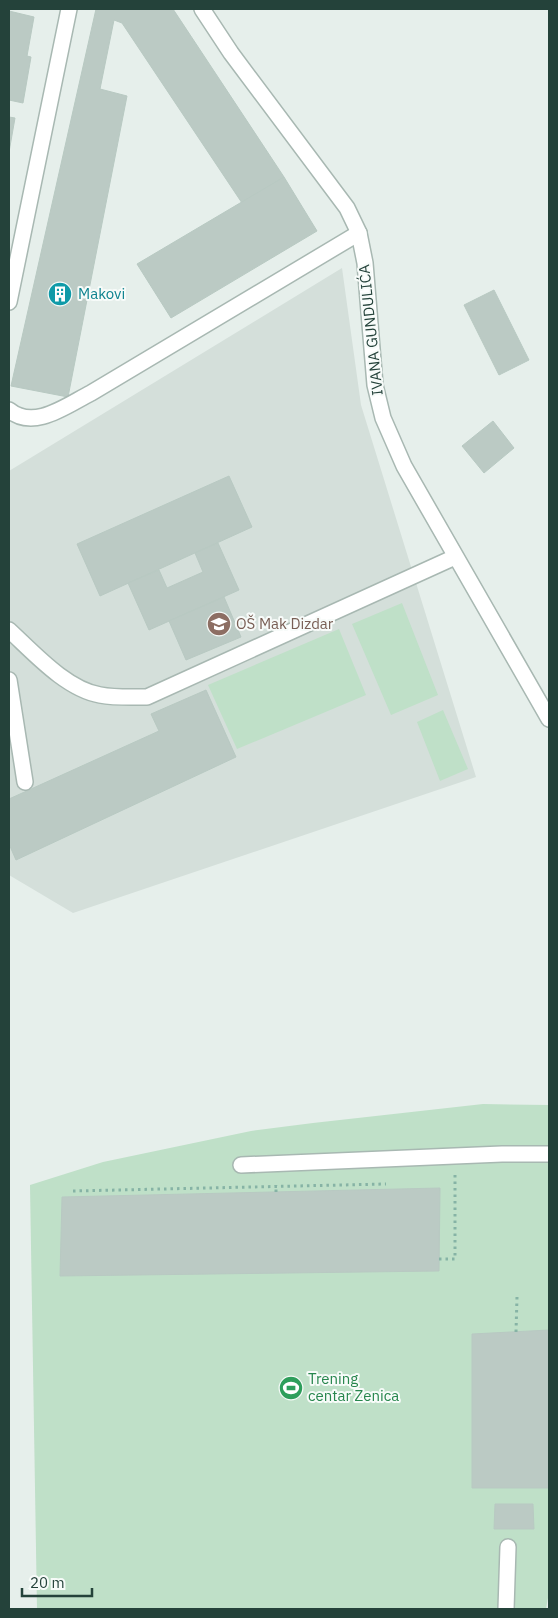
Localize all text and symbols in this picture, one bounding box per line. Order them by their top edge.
street label: IVANA GUNDULIĆA [354,263,387,397]
building icon: Makovi [47,281,73,307]
place label: Makovi [78,284,125,303]
school or university icon: OŠ Mak Dizdar [206,611,232,637]
place label: OŠ Mak Dizdar [236,614,334,633]
place label: Trening centar Zenica [308,1369,399,1405]
sports icon: Trening centar Zenica [278,1375,304,1401]
scale bar [22,1566,92,1598]
text: 20 m [30,1573,65,1592]

